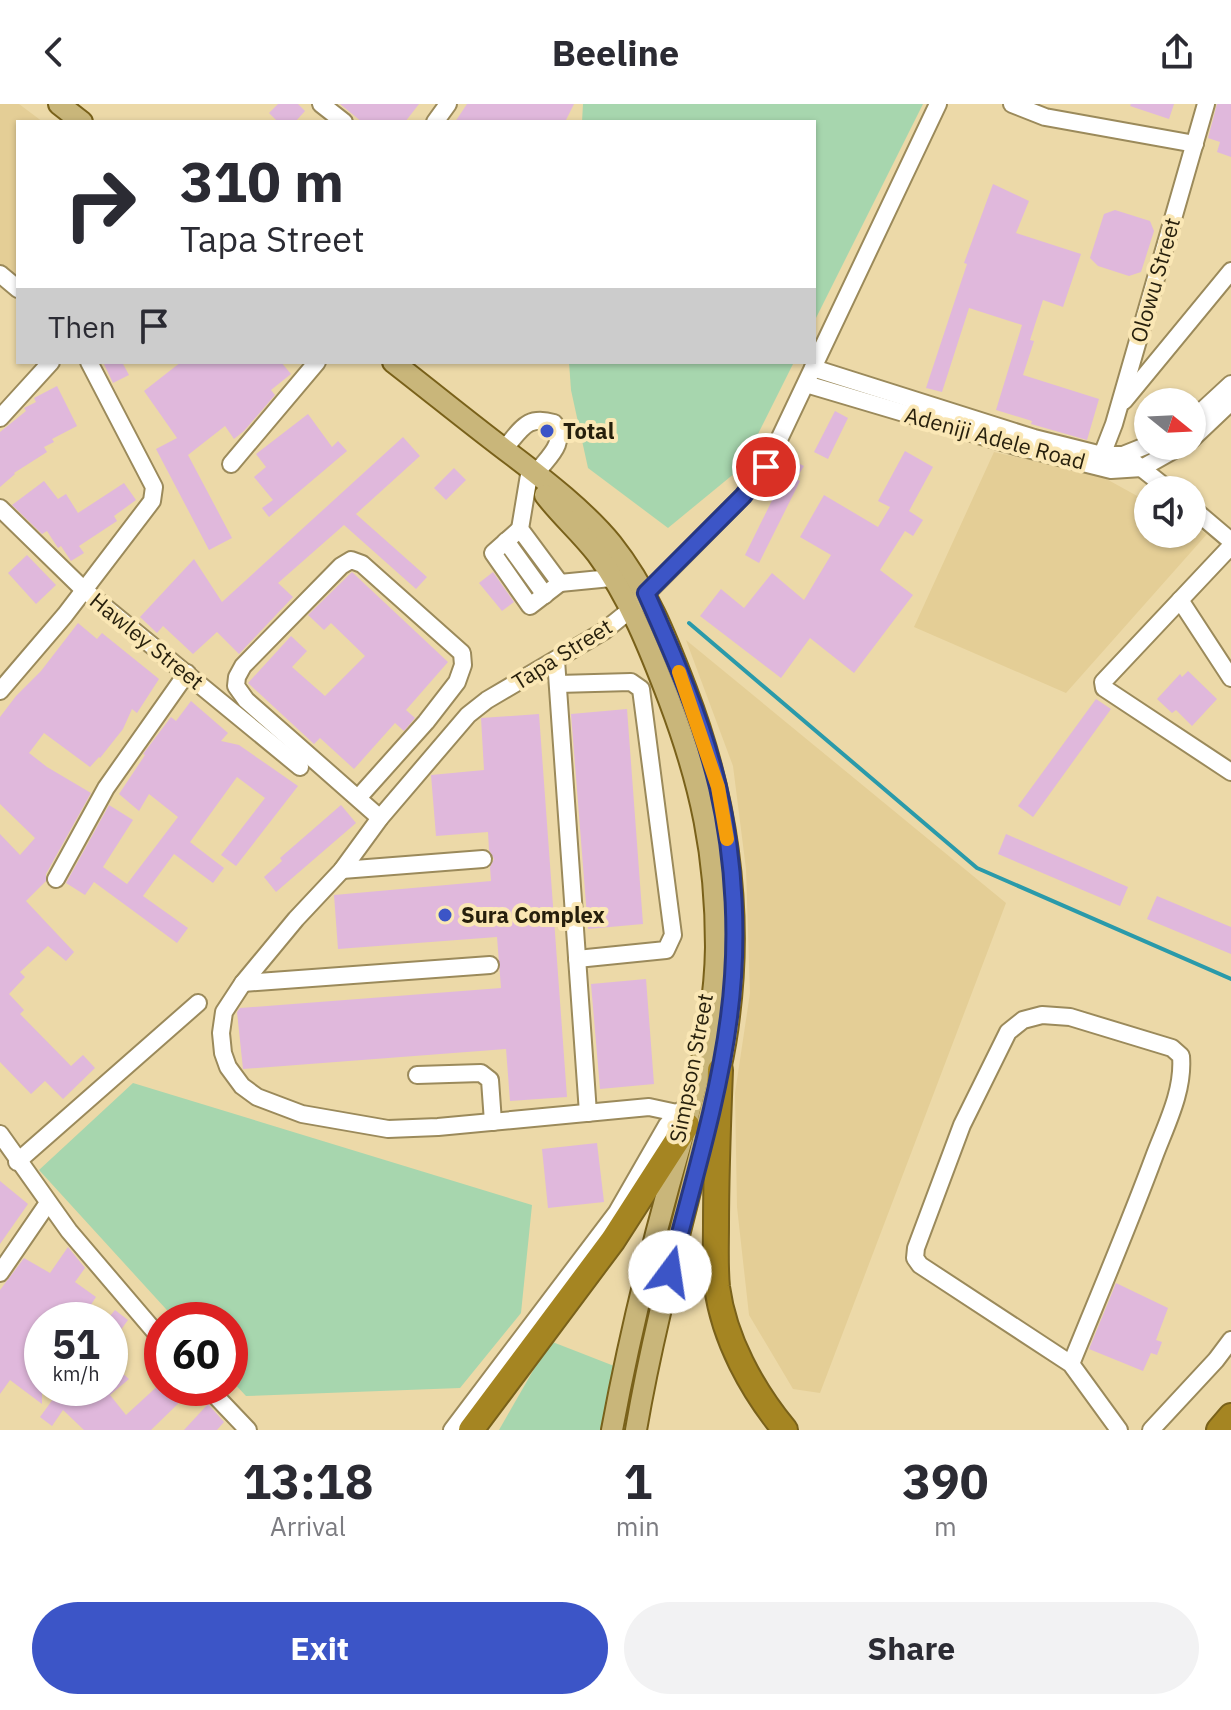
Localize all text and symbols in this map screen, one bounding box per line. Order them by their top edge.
text: Beeline [552,29,679,76]
icon: back [32,30,76,74]
icon: share [1155,30,1199,74]
text: 310 m [180,145,344,217]
icon: right [48,152,152,256]
street label: Olowu Street [1123,214,1186,346]
text: Tapa Street [180,215,365,262]
icon: arrive [132,304,176,348]
text: Then [48,307,116,346]
north arrow [1134,388,1206,460]
map controls [1134,388,1206,548]
street label: Adeniji Adele Road [902,399,1089,476]
place label: Total [563,416,615,445]
marker: Total [538,422,556,440]
pin [732,433,800,501]
icon: arrive [744,445,788,489]
button: sound [1134,476,1206,548]
street label: Hawley Street [84,586,210,695]
street label: Tapa Street [506,611,617,696]
place label: Sura Complex [461,900,605,929]
marker: Sura Complex [436,906,454,924]
street label: Simpson Street [662,991,719,1145]
position arrow [628,1230,712,1314]
speed limit sign: 60 [144,1302,248,1406]
text: 51 [52,1318,100,1370]
text: km/h [52,1360,100,1387]
text: 13:18 [242,1450,373,1512]
text: 1 [623,1450,652,1512]
text: 390 [902,1450,989,1512]
text: Arrival [270,1509,346,1543]
text: min [616,1509,660,1543]
text: m [934,1509,957,1543]
button: Exit [32,1602,608,1694]
button: Share [624,1602,1199,1694]

